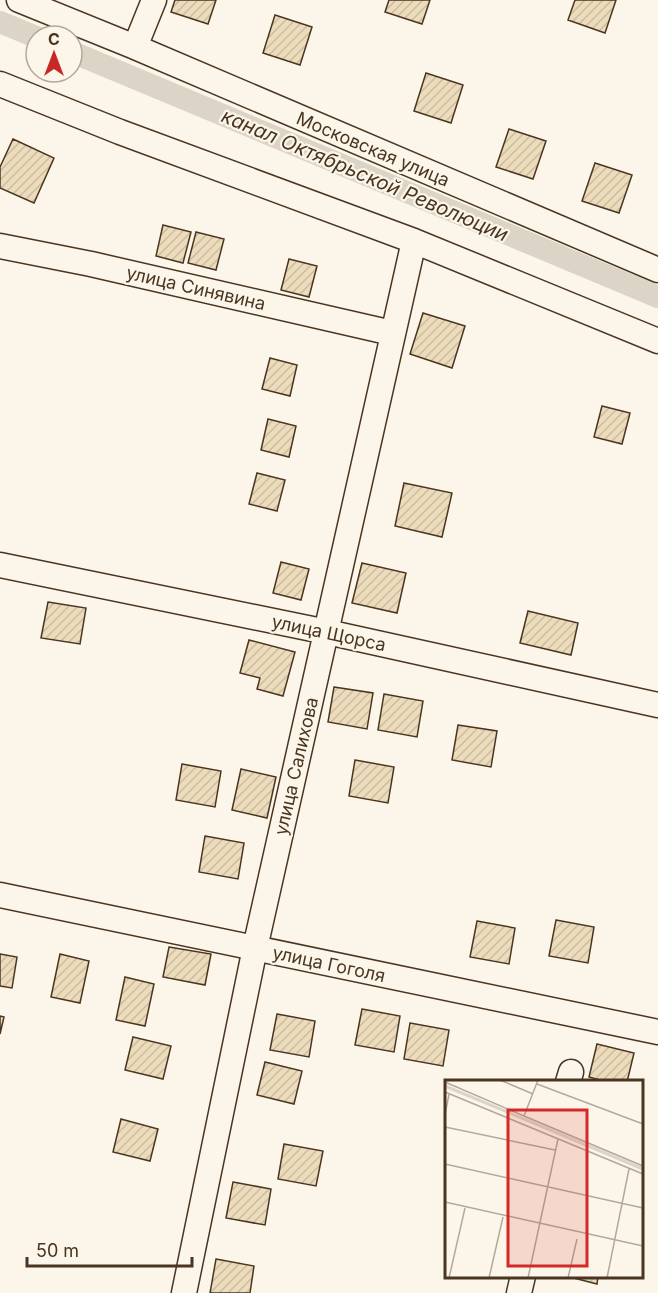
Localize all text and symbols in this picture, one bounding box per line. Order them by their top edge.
north arrow [24,24,84,84]
text: С [48,29,60,49]
water label: канал Октябрьской Революции [218,104,512,246]
street label: Московская улица [293,107,453,191]
street label: улица Синявина [124,262,268,314]
street label: улица Щорса [270,611,388,655]
street label: улица Салихова [270,695,322,837]
street label: улица Гоголя [271,942,387,986]
inset map [445,1080,643,1278]
scale bar [27,1230,192,1268]
text: 50 m [36,1240,79,1261]

